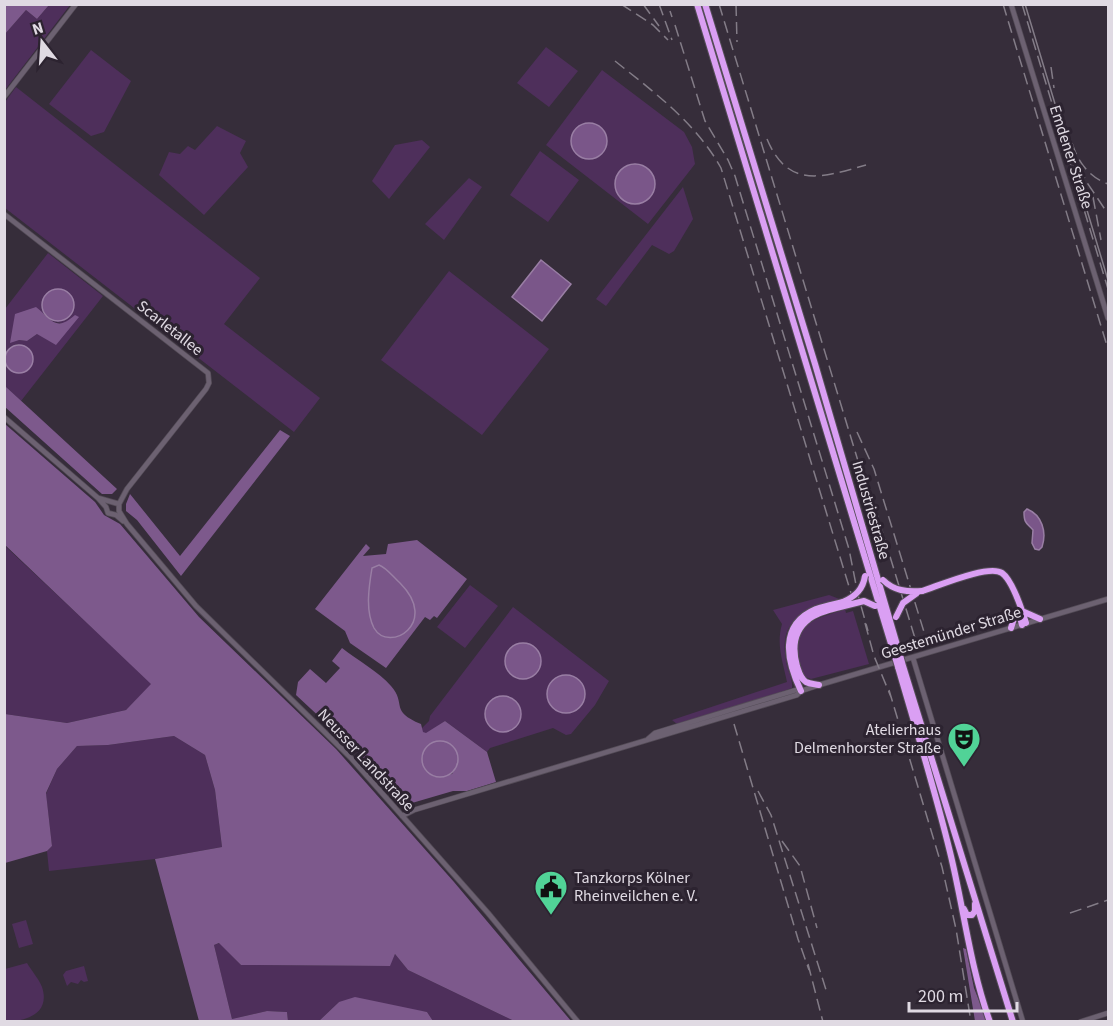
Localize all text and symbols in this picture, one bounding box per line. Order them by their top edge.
north arrow [12,12,72,72]
text: N [30,17,46,41]
street label: Emdener Straße [1044,102,1098,212]
street label: Scarletallee [132,295,208,361]
street label: Industriestraße [846,458,896,562]
street label: Geestemünder Straße [878,601,1024,665]
street label: Neusser Landstraße [313,704,419,816]
place label: Atelierhaus Delmenhorster Straße [794,719,941,759]
theatre icon: Atelierhaus Delmenhorster Straße [946,721,982,768]
place label: Tanzkorps Kölner Rheinveilchen e. V. [574,867,698,907]
public building icon: Tanzkorps Kölner Rheinveilchen e. V. [533,869,569,916]
scale bar [909,975,1017,1013]
text: 200 m [918,984,963,1009]

